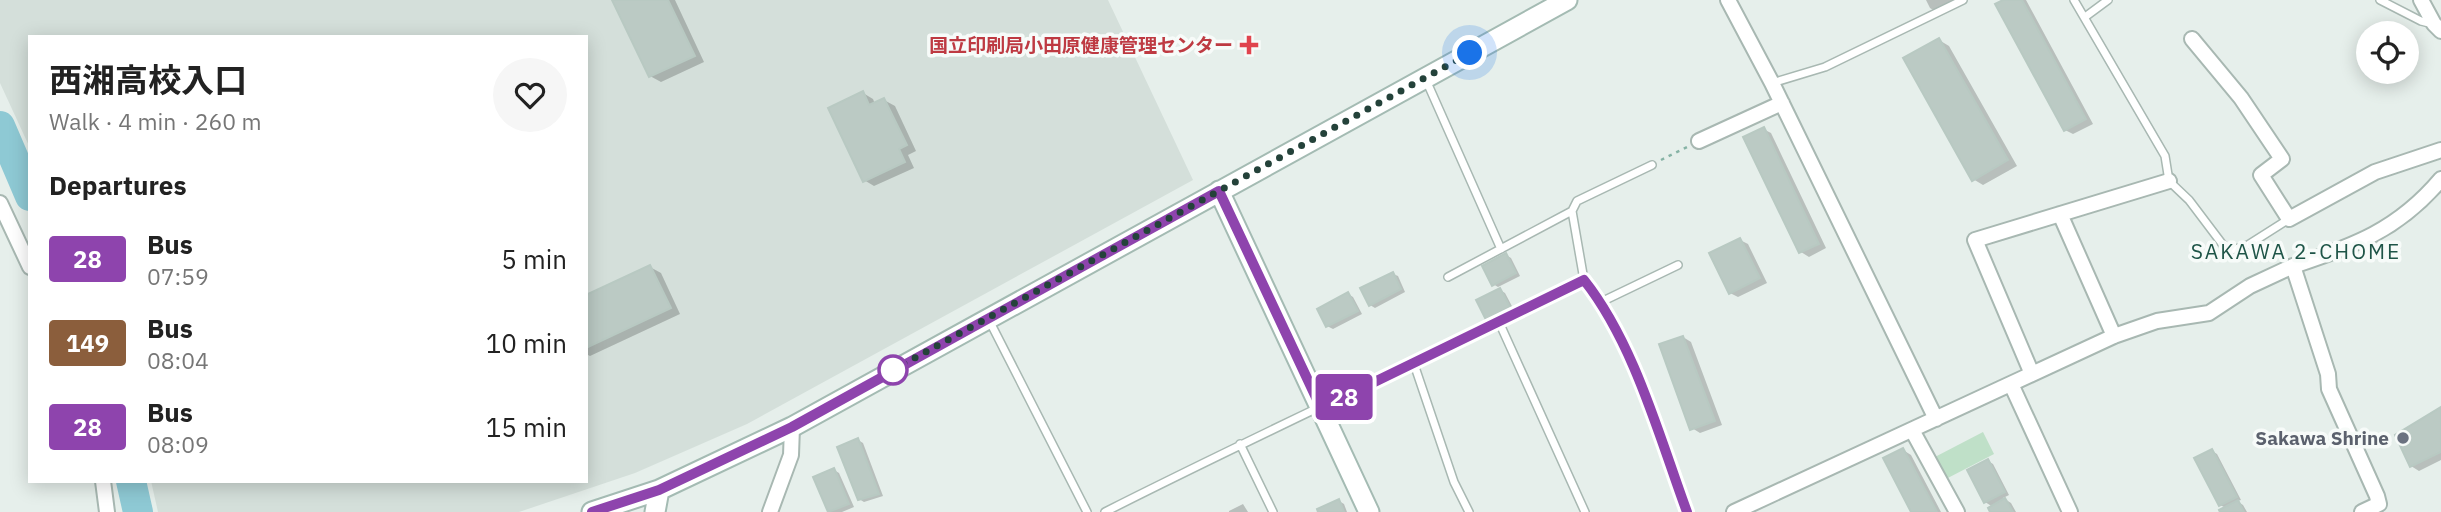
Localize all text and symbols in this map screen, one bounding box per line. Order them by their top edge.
map controls [2356,21,2419,84]
button: locate [2356,21,2419,84]
place label: 国立印刷局小田原健康管理センター [929,33,1233,57]
marker: 国立印刷局小田原健康管理センター [1239,35,1259,55]
your location [1452,35,1487,70]
text: 西湘高校入口 [49,58,247,101]
button: heart [493,58,567,132]
text: Walk · 4 min · 260 m [49,106,262,136]
text: Departures [49,168,187,202]
text: Bus [147,227,193,261]
district label: SAKAWA 2-CHOME [2191,237,2401,265]
text: 5 min [501,242,567,276]
text: 28 [73,243,102,275]
text: 07:59 [147,261,209,291]
text: Bus [147,311,193,345]
text: 10 min [486,326,567,360]
text: 149 [66,327,109,359]
text: 08:04 [147,345,209,375]
unlabelled marker [878,355,908,385]
line badge: 28 [1312,374,1376,420]
text: 28 [1330,381,1358,413]
text: Bus [147,395,193,429]
text: 15 min [486,410,567,444]
text: 28 [73,411,102,443]
place label: Sakawa Shrine [2255,426,2389,450]
text: 08:09 [147,429,209,459]
marker: Sakawa Shrine [2395,430,2411,446]

